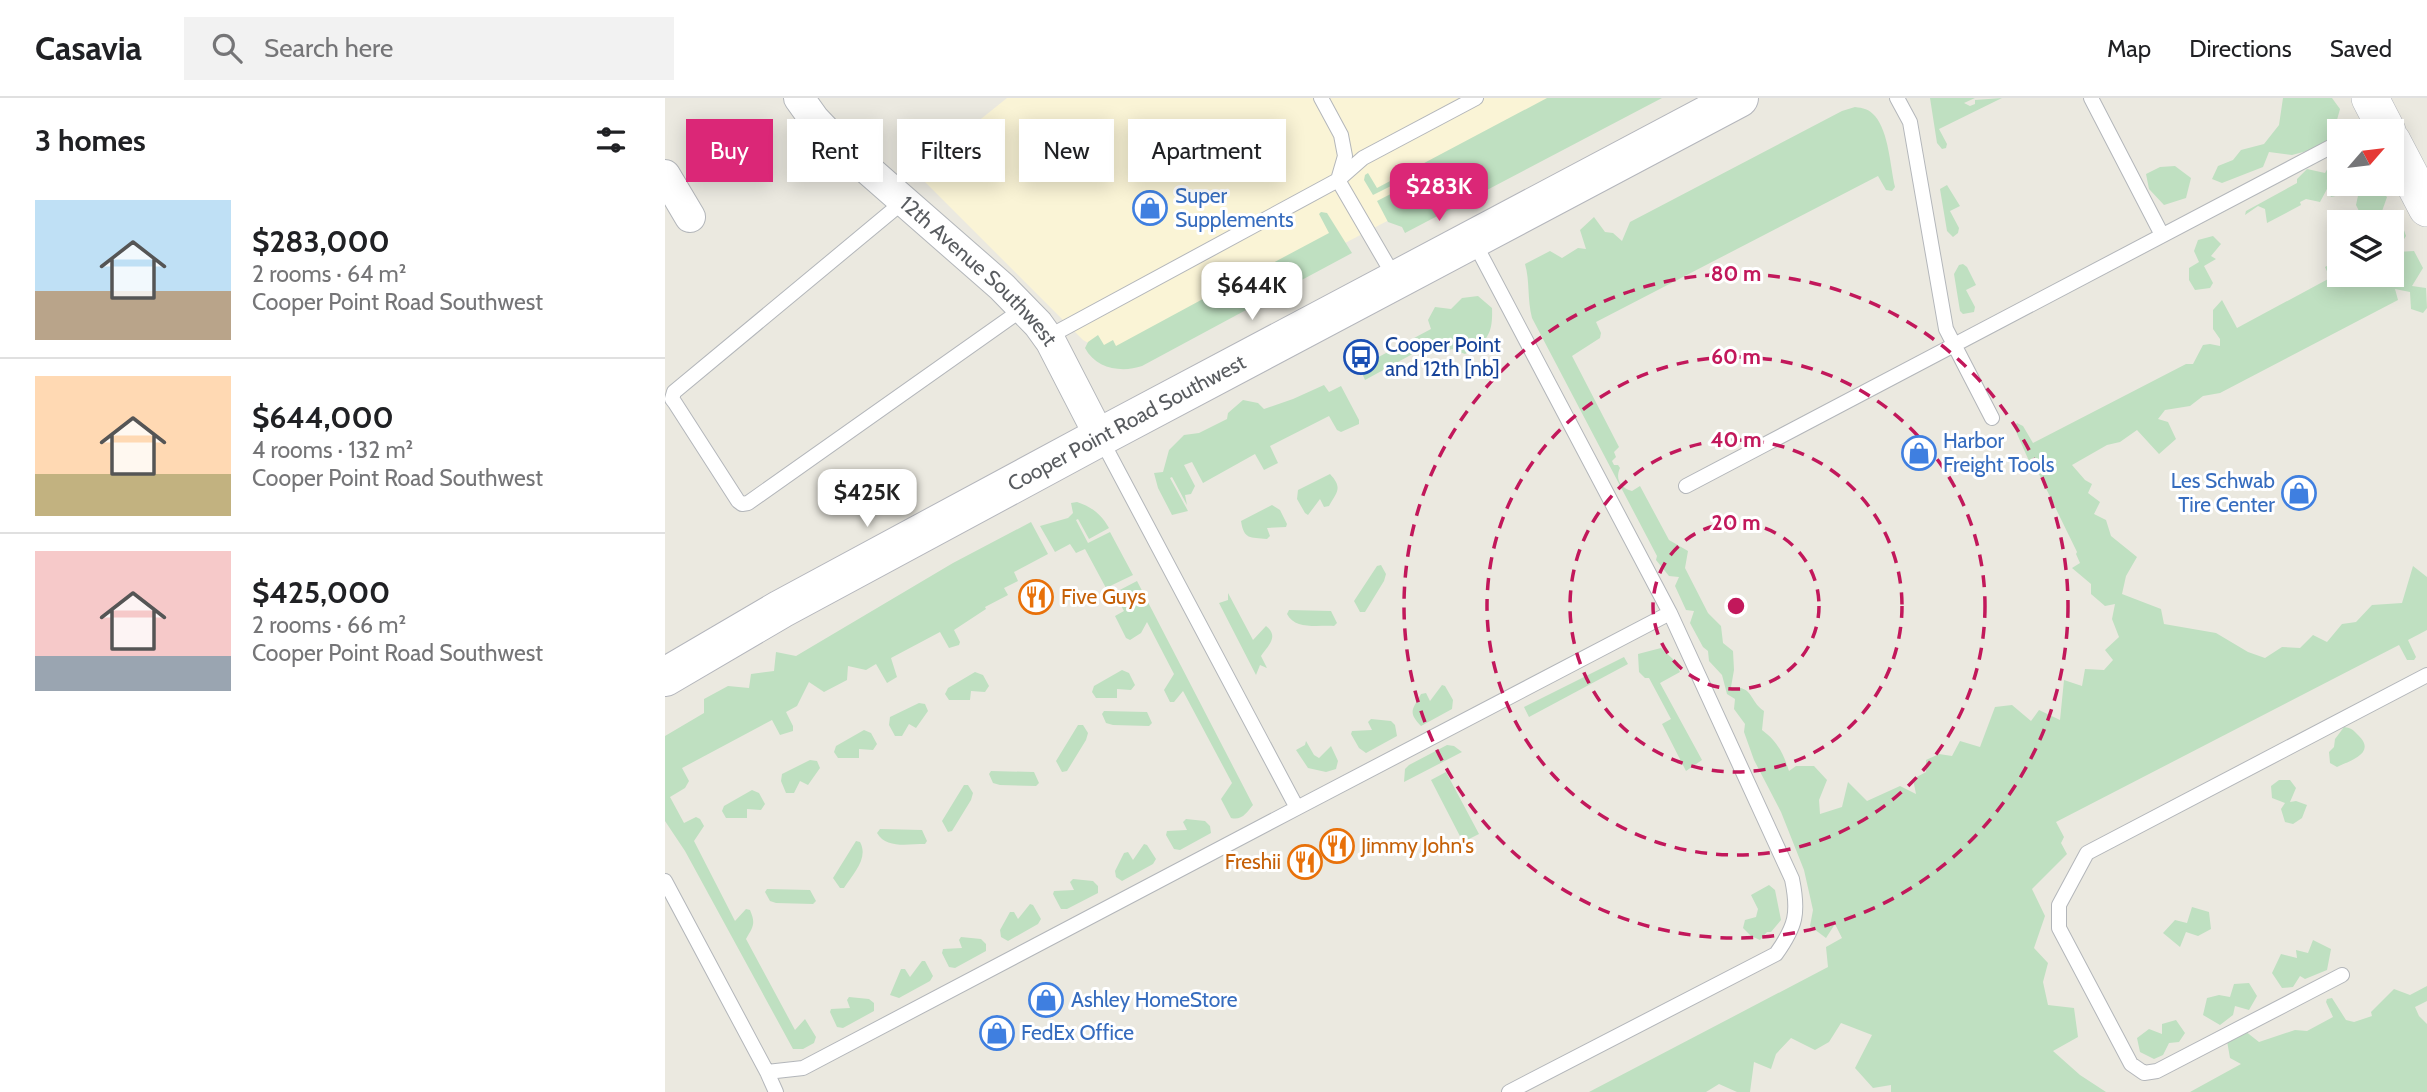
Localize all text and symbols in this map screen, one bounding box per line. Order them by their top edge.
search box [184,17,674,80]
text: Casavia [35,28,142,68]
icon: search [208,29,246,67]
text: Search here [264,32,393,64]
text: Map [2107,34,2151,63]
text: Directions [2189,34,2292,63]
text: Saved [2330,34,2392,63]
chip: Buy [686,119,773,182]
chip: Rent [787,119,883,182]
chip: Filters [897,119,1005,182]
chip: New [1019,119,1114,182]
chip: Apartment [1128,119,1286,182]
north arrow [2327,119,2405,196]
map controls [2327,119,2404,287]
icon: filters [592,121,630,159]
text: 3 homes [35,122,146,159]
pin: $283K [1390,164,1488,223]
text: $283K [1406,172,1472,200]
place label: Super Supplements [1175,183,1294,232]
shop icon: Super Supplements [1131,189,1169,227]
street label: 12th Avenue Southwest [895,190,1063,350]
button: layers [2327,210,2404,287]
text: $283,000 [252,223,390,260]
icon: home [91,228,175,312]
text: 2 rooms · 64 m² [252,260,406,288]
text: 80 m [1711,261,1761,286]
pin: $644K [1203,262,1301,322]
text: $644K [1217,271,1287,299]
text: Cooper Point Road Southwest [252,288,543,316]
place label: Cooper Point and 12th [nb] [1385,332,1501,381]
bus stop icon: Cooper Point and 12th [nb] [1342,338,1380,376]
text: 60 m [1711,344,1761,369]
street label: Cooper Point Road Southwest [1003,349,1250,496]
text: $644,000 [252,399,394,436]
icon: home [91,404,175,488]
text: 40 m [1711,427,1761,452]
place label: Harbor Freight Tools [1943,428,2055,477]
shop icon: Harbor Freight Tools [1900,434,1938,472]
text: 4 rooms · 132 m² [252,436,413,464]
text: Cooper Point Road Southwest [252,464,543,492]
place label: Les Schwab Tire Center [2171,468,2275,517]
pin: $425K [818,470,916,529]
shop icon: Les Schwab Tire Center [2280,474,2318,512]
text: $425K [834,478,900,506]
text: 20 m [1712,510,1760,535]
text: $425,000 [252,574,390,611]
restaurant icon: Five Guys [1017,578,1055,616]
icon: home [91,579,175,663]
place label: Five Guys [1061,584,1146,609]
centre of rings [1724,594,1748,618]
text: 2 rooms · 66 m² [252,611,406,639]
text: Cooper Point Road Southwest [252,639,543,667]
restaurant icon: Jimmy John's [1318,827,1356,865]
place label: Jimmy John's [1360,833,1474,858]
restaurant icon: Freshii [1286,843,1324,881]
place label: Freshii [1225,849,1281,874]
shop icon: Ashley HomeStore [1027,981,1065,1019]
place label: Ashley HomeStore [1071,987,1238,1012]
shop icon: FedEx Office [978,1014,1016,1052]
place label: FedEx Office [1021,1020,1134,1045]

